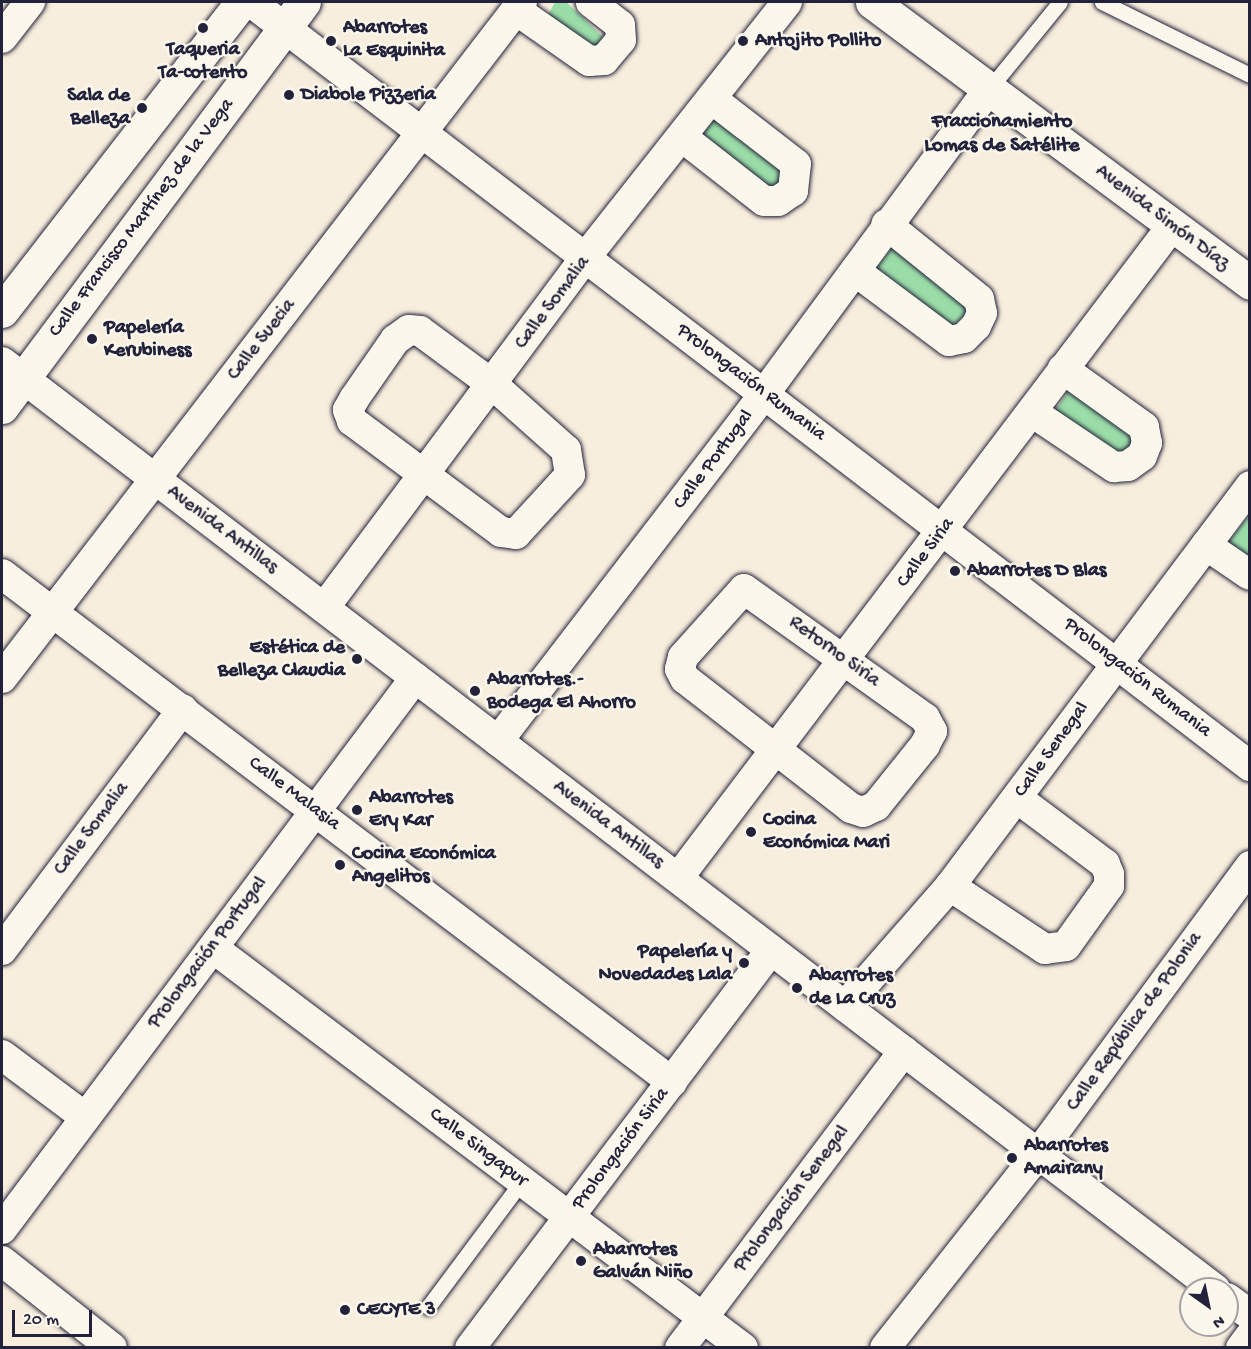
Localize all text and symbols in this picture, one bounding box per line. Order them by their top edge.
place label: Abarrotes La Esquinita [343,17,445,64]
marker: Taqueria Ta-cotento [196,21,210,35]
place label: Antojito Pollito [755,29,881,53]
marker: Abarrotes La Esquinita [324,34,338,48]
marker: Antojito Pollito [736,34,750,48]
place label: Taqueria Ta-cotento [159,38,247,85]
place label: Diabole Pizzeria [301,83,436,107]
place label: Sala de Belleza [67,84,130,131]
marker: Diabole Pizzeria [282,88,296,102]
street label: Calle Francisco Martínez de la Vega [44,94,240,342]
marker: Sala de Belleza [135,101,149,115]
district label: Fraccionamiento Lomas de Satélite [924,110,1080,160]
street label: Avenida Simón Díaz [1090,160,1234,276]
street label: Calle Somalia [510,252,596,354]
street label: Calle Suecia [223,294,301,386]
place label: Papelería Kerubiness [104,316,191,363]
street label: Prolongación Rumania [671,319,831,447]
marker: Papelería Kerubiness [85,332,99,346]
street label: Calle Portugal [669,405,759,515]
street label: Avenida Antillas [162,480,282,580]
street label: Calle Siria [892,513,960,593]
place label: Abarrotes D Blas [967,559,1106,583]
marker: Abarrotes D Blas [948,564,962,578]
street label: Retorno Siria [784,611,884,693]
street label: Prolongación Rumania [1058,613,1216,743]
place label: Estética de Belleza Claudia [218,636,345,683]
marker: Estética de Belleza Claudia [350,652,364,666]
place label: Abarrotes.- Bodega El Ahorro [487,668,636,715]
marker: Abarrotes.- Bodega El Ahorro [468,684,482,698]
street label: Calle Senegal [1009,698,1095,802]
street label: Calle Malasia [243,752,345,836]
street label: Avenida Antillas [548,775,668,875]
street label: Calle Somalia [49,778,135,880]
place label: Abarrotes Ery Kar [369,786,453,833]
marker: Abarrotes Ery Kar [350,803,364,817]
place label: Cocina Económica Mari [763,808,890,855]
marker: Cocina Económica Mari [744,825,758,839]
place label: Cocina Económica Angelitos [352,842,496,889]
marker: Cocina Económica Angelitos [333,858,347,872]
street label: Prolongación Portugal [143,872,273,1034]
street label: Calle República de Polonia [1062,928,1208,1116]
place label: Papelería y Novedades Lala [599,940,732,987]
marker: Papelería y Novedades Lala [737,956,751,970]
place label: Abarrotes de La Cruz [809,964,895,1011]
marker: Abarrotes de La Cruz [790,981,804,995]
street label: Prolongación Siria [567,1083,675,1215]
street label: Calle Singapur [424,1103,532,1193]
street label: Prolongación Senegal [729,1121,855,1277]
place label: Abarrotes Amairany [1024,1134,1108,1181]
marker: Abarrotes Amairany [1005,1151,1019,1165]
place label: Abarrotes Galván Niño [593,1238,693,1285]
marker: Abarrotes Galván Niño [574,1254,588,1268]
north arrow [1179,1277,1239,1337]
scale bar [15,1298,94,1336]
place label: CECYTE 3 [357,1298,436,1322]
marker: CECYTE 3 [338,1303,352,1317]
text: 20 m [23,1310,59,1331]
text: N [1208,1310,1228,1332]

